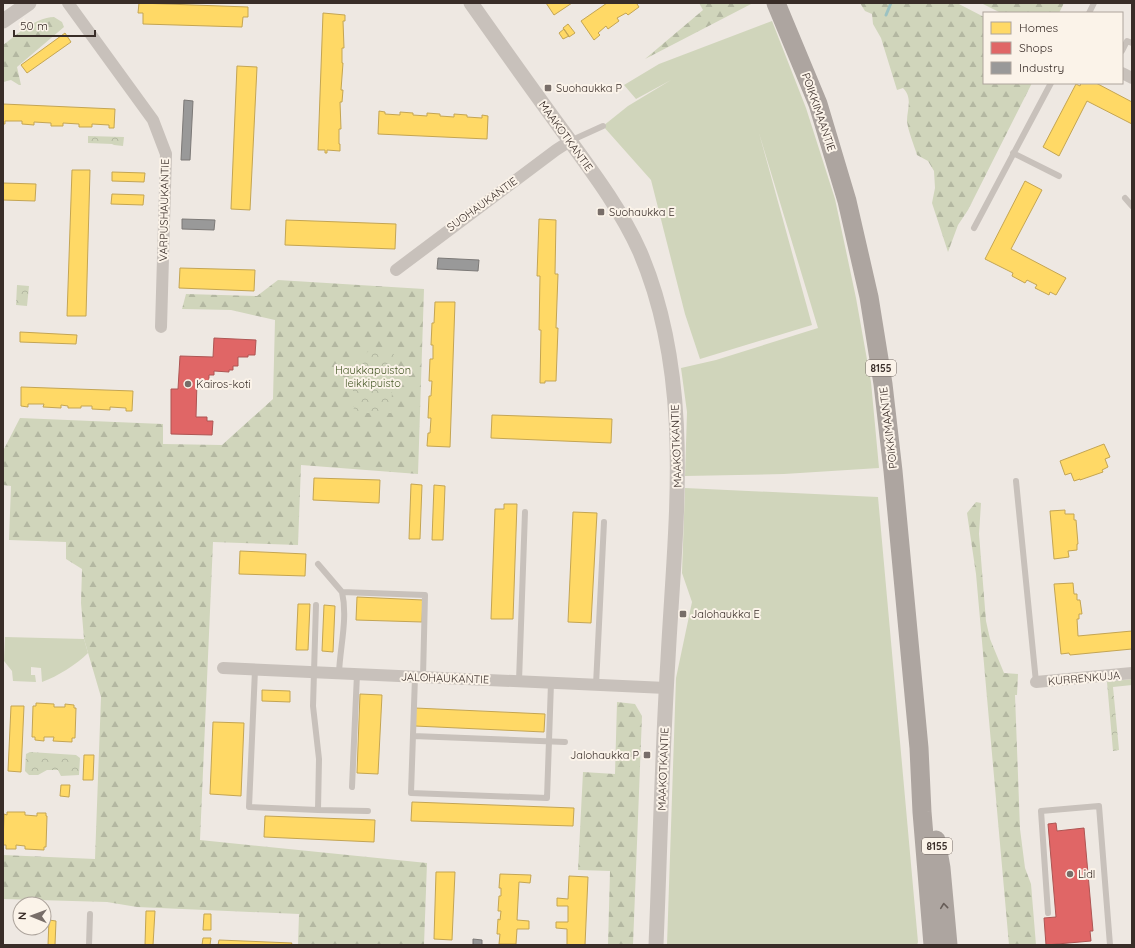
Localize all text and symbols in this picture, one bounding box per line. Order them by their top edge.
scale bar [14,12,95,38]
legend [983,12,1123,84]
text: 50 m [20,18,48,33]
text: Homes [1019,20,1059,35]
text: Shops [1019,40,1053,55]
text: Industry [1019,60,1064,75]
street label: POIKKIMAANTIE [799,71,839,153]
place label: Suohaukka P [556,81,622,95]
marker: Suohaukka P [543,83,553,93]
street label: MAAKOTKANTIE [536,98,596,174]
street label: VARPUSHAUKANTIE [156,158,172,262]
street label: SUOHAUKANTIE [444,174,520,234]
place label: Suohaukka E [609,205,675,219]
marker: Suohaukka E [596,207,606,217]
road number: 8155 [866,360,896,376]
park label: Haukkapuiston leikkipuisto [335,363,411,390]
place label: Kairos-koti [196,377,251,391]
marker: Kairos-koti [183,379,193,389]
street label: POIKKIMAANTIE [876,386,900,470]
street label: MAAKOTKANTIE [668,404,684,488]
place label: Jalohaukka E [691,607,760,621]
marker: Jalohaukka E [678,609,688,619]
street label: KURRENKUJA [1047,668,1121,688]
street label: JALOHAUKANTIE [401,669,489,687]
street label: MAAKOTKANTIE [655,727,671,811]
place label: Jalohaukka P [570,748,639,762]
marker: Jalohaukka P [642,750,652,760]
road number: 8155 [922,838,952,854]
place label: Lidl [1078,867,1095,881]
marker: Lidl [1065,869,1075,879]
north arrow [12,896,52,936]
one-way arrow [940,903,949,909]
text: N [15,912,29,920]

